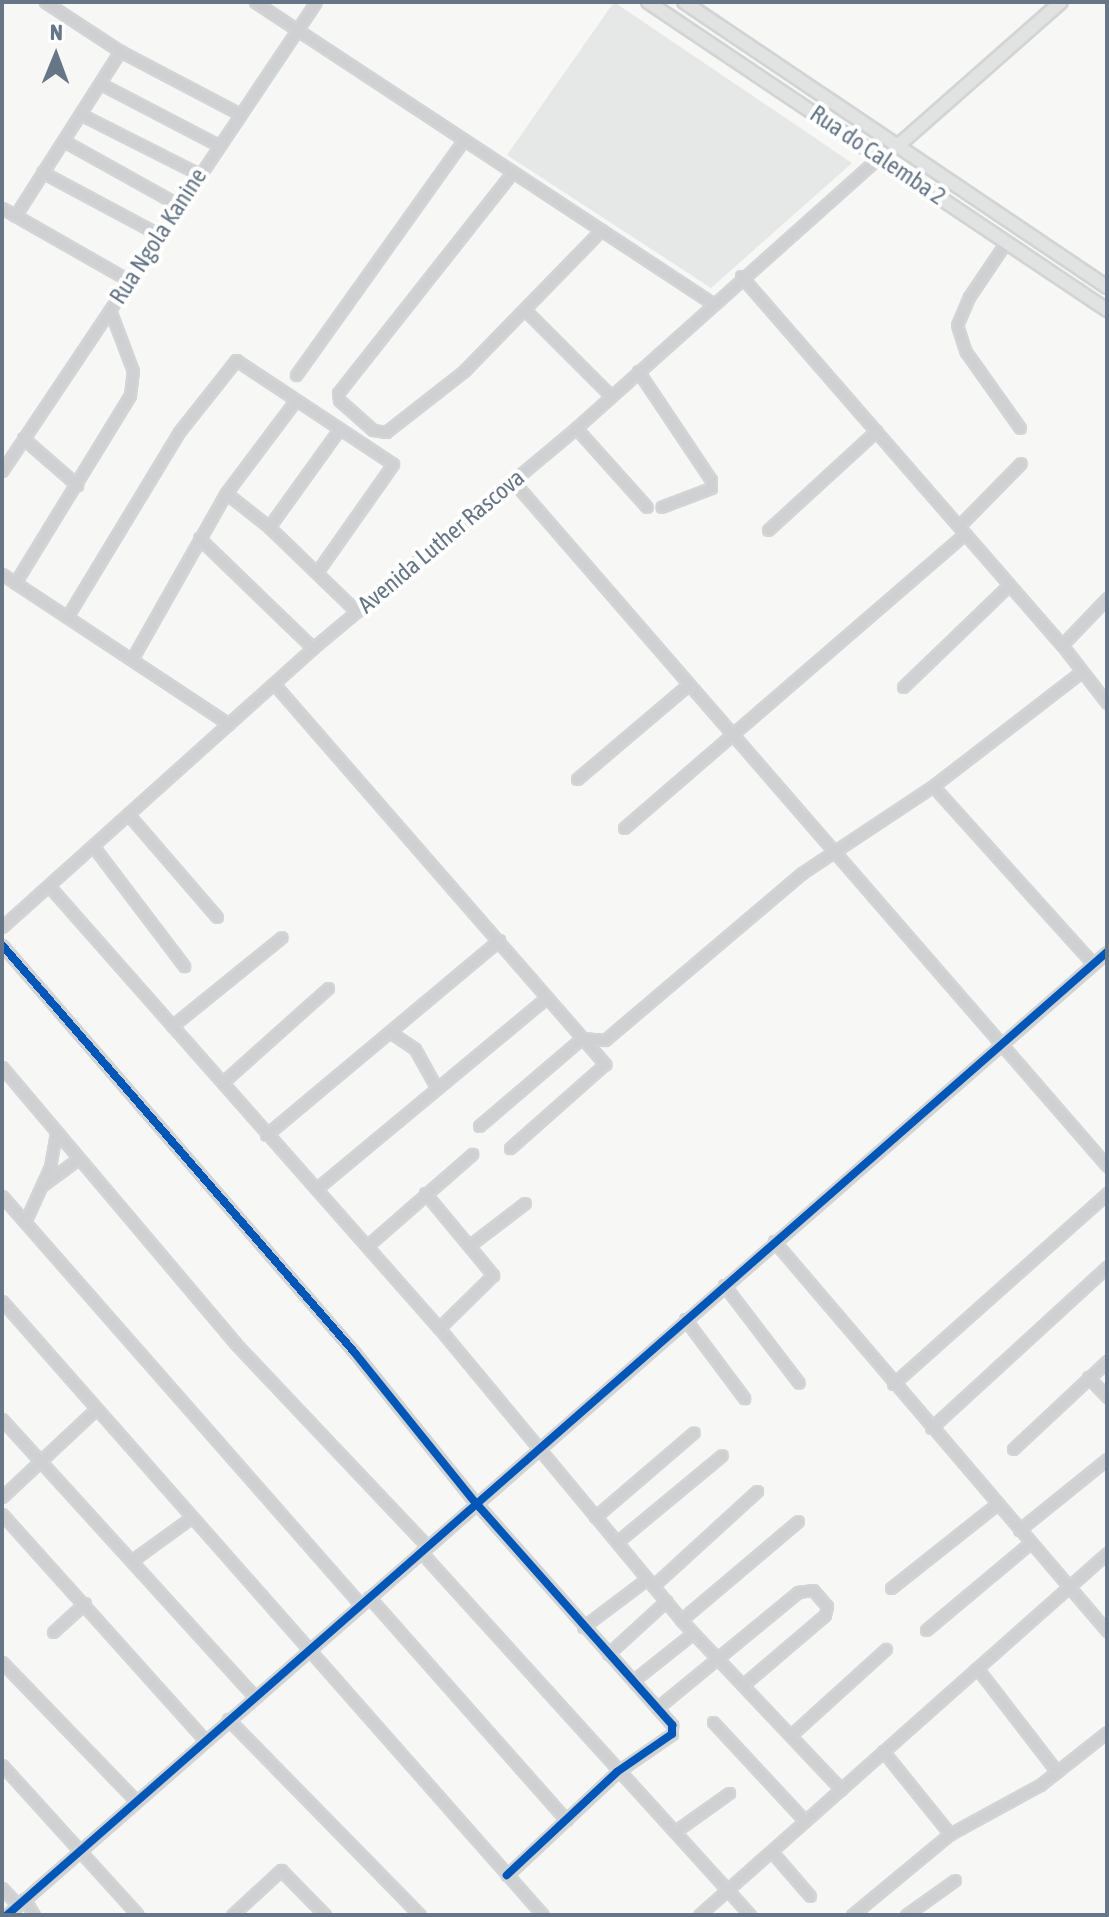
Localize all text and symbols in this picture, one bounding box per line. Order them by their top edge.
north arrow [16,16,96,96]
text: N [50,19,63,45]
street label: Rua do Calemba 2 [805,99,951,211]
street label: Rua Ngola Kanine [103,163,213,309]
street label: Avenida Luther Rascova [352,463,530,619]

